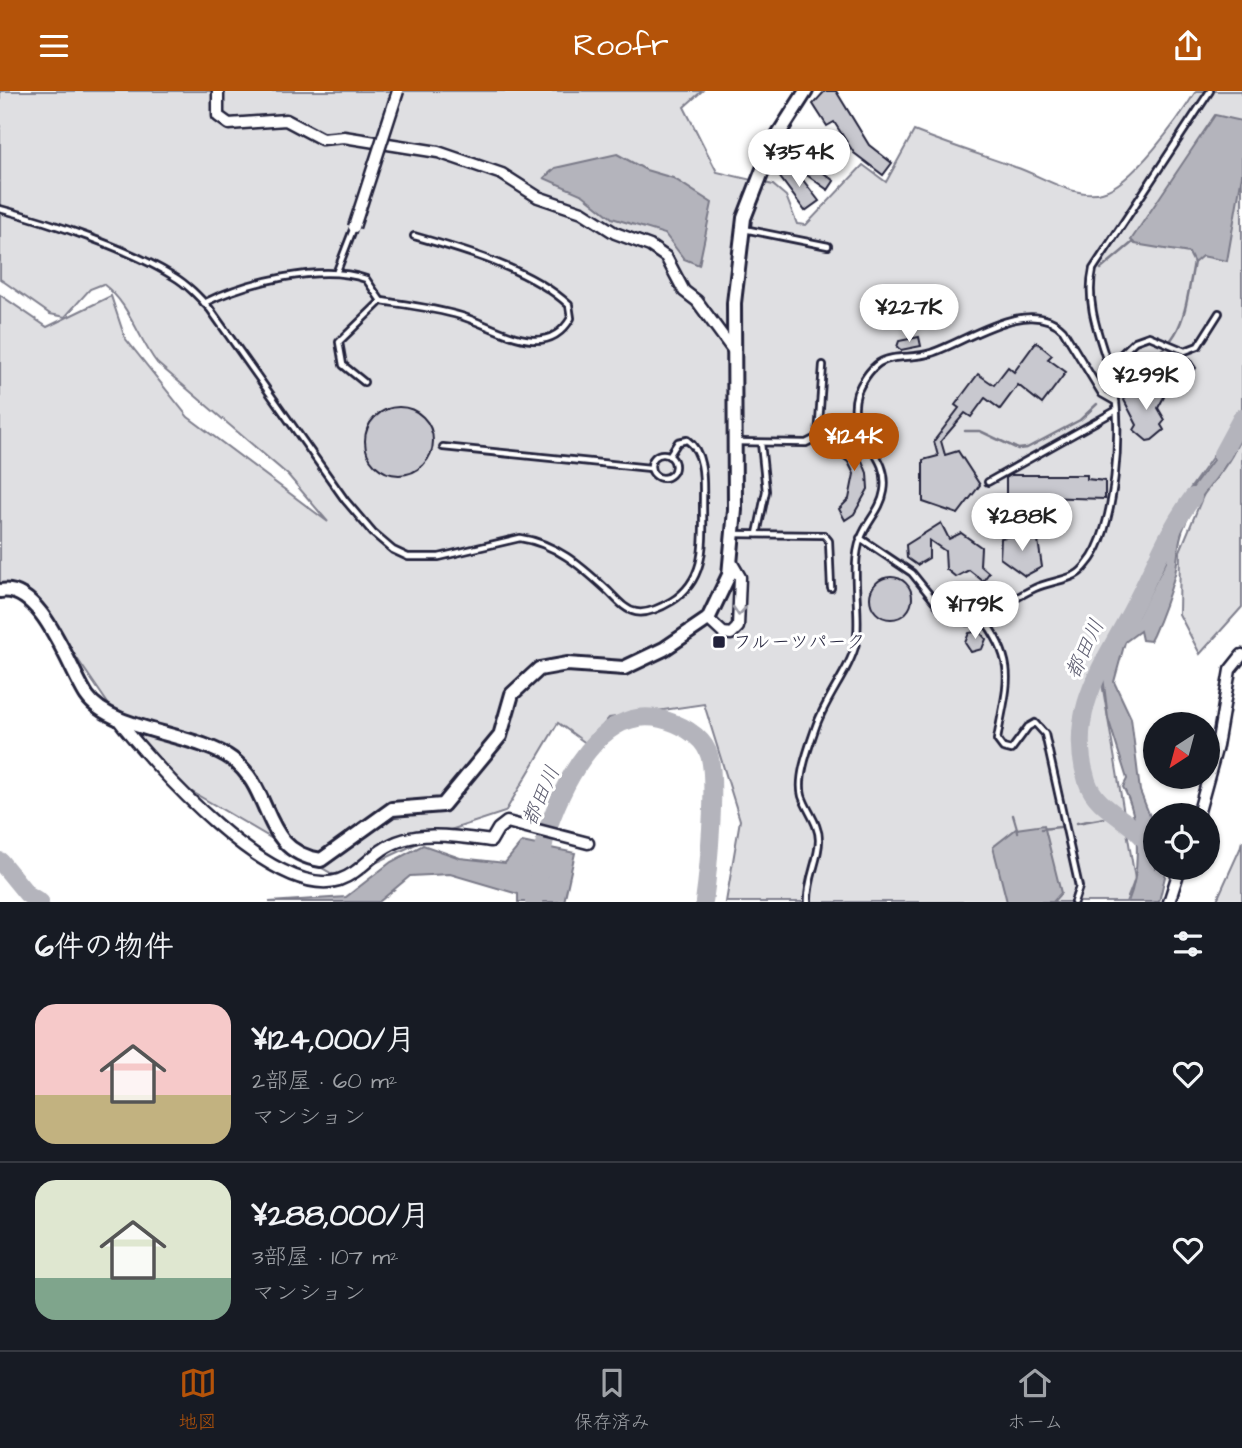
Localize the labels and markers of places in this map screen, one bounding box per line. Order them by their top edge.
pin: ¥354K [750,129,848,189]
pin: ¥227K [860,285,958,344]
pin: ¥299K [1097,353,1195,412]
pin: ¥124K [805,413,903,473]
pin: ¥288K [973,493,1071,553]
pin: ¥179K [926,581,1024,641]
place label: フルーツパーク [733,629,865,656]
marker: フルーツパーク [711,634,727,650]

